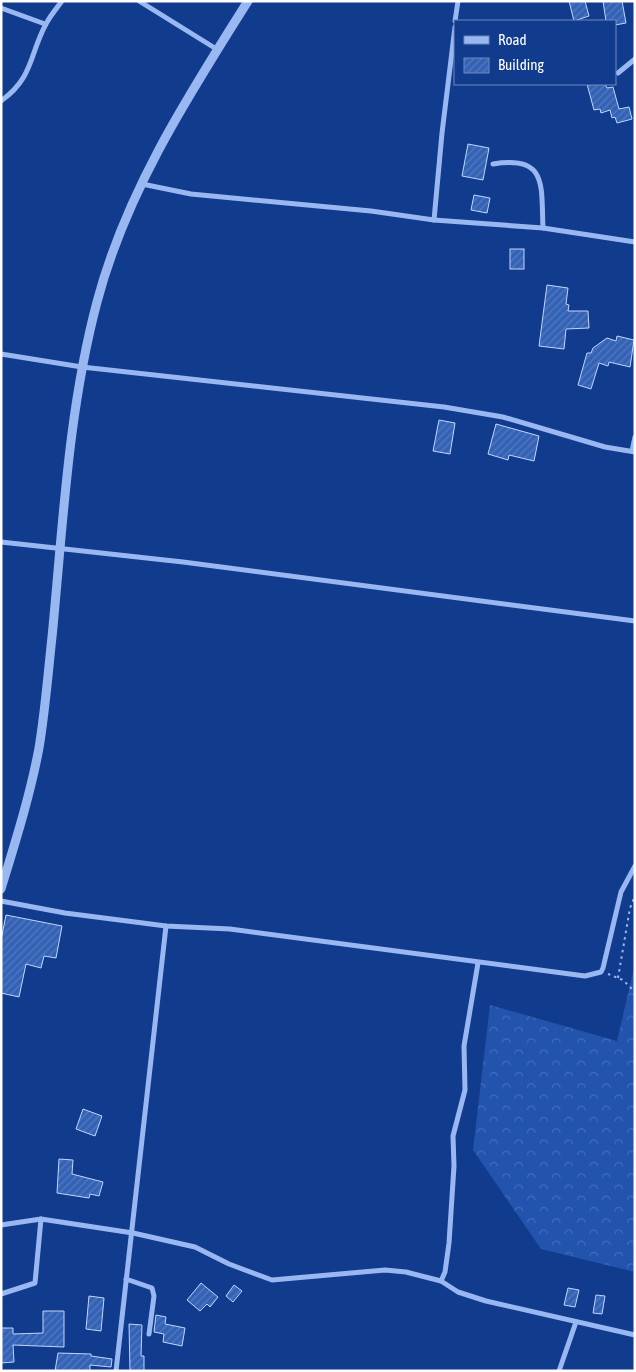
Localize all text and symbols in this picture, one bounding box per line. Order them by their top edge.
legend [454,20,616,85]
text: Road [498,31,527,48]
text: Building [498,56,544,73]

